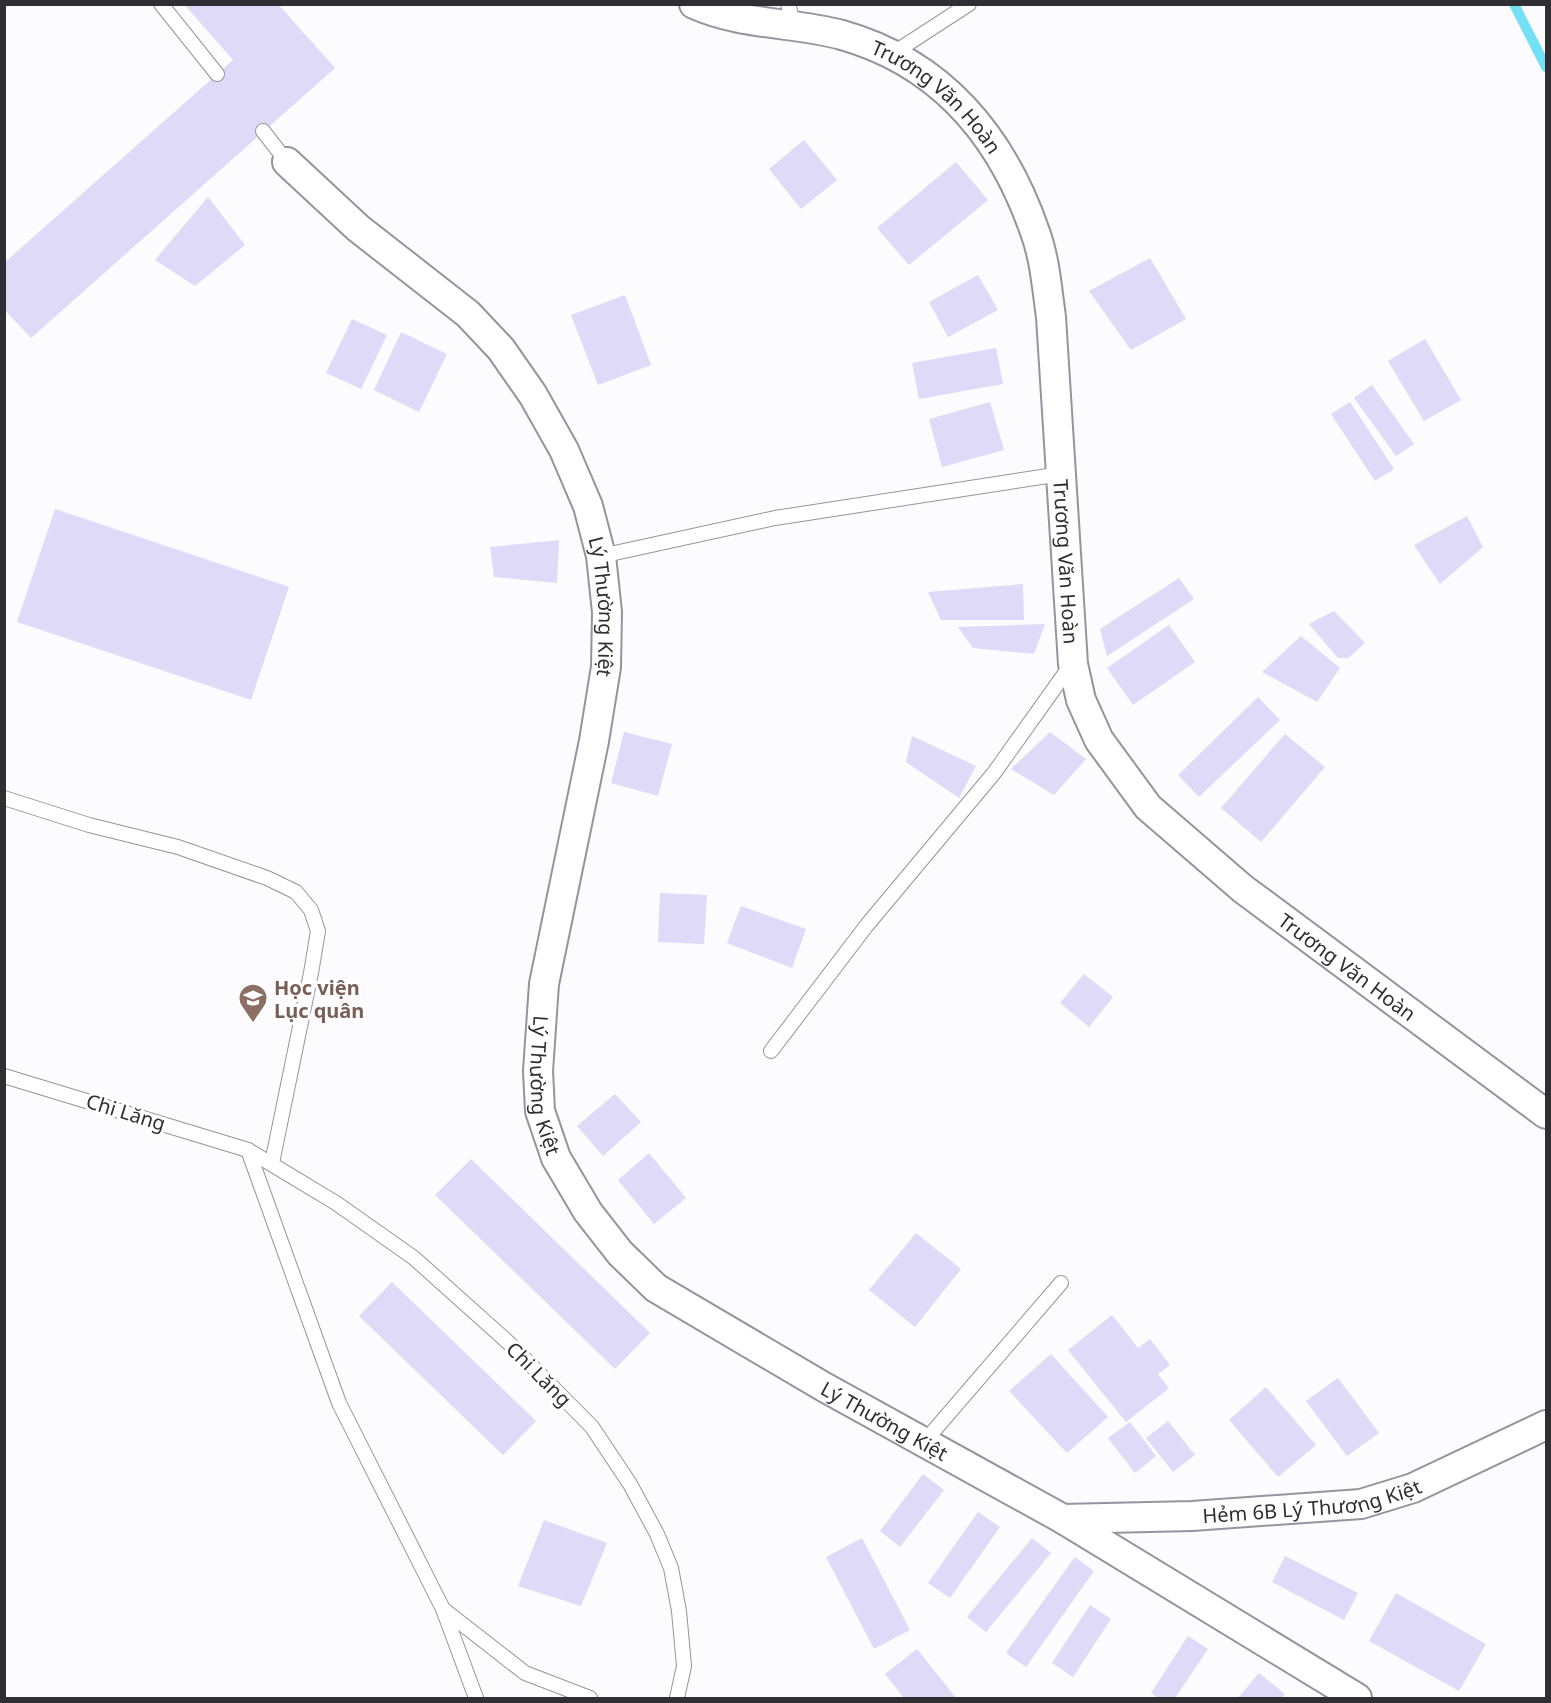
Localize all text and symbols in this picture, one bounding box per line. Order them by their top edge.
street label: Trương Văn Hoàn [868,33,1008,158]
street label: Trương Văn Hoàn [1048,478,1085,645]
street label: Lý Thường Kiệt [583,533,621,679]
street label: Trương Văn Hoàn [1273,907,1422,1027]
place label: Học viện Lục quân [274,974,364,1024]
school or university icon: Học viện Lục quân [237,982,269,1024]
street label: Lý Thường Kiệt [524,1015,567,1158]
street label: Chi Lăng [83,1087,169,1137]
street label: Chi Lăng [501,1336,577,1412]
street label: Lý Thường Kiệt [816,1375,953,1466]
street label: Hẻm 6B Lý Thương Kiệt [1202,1473,1426,1529]

